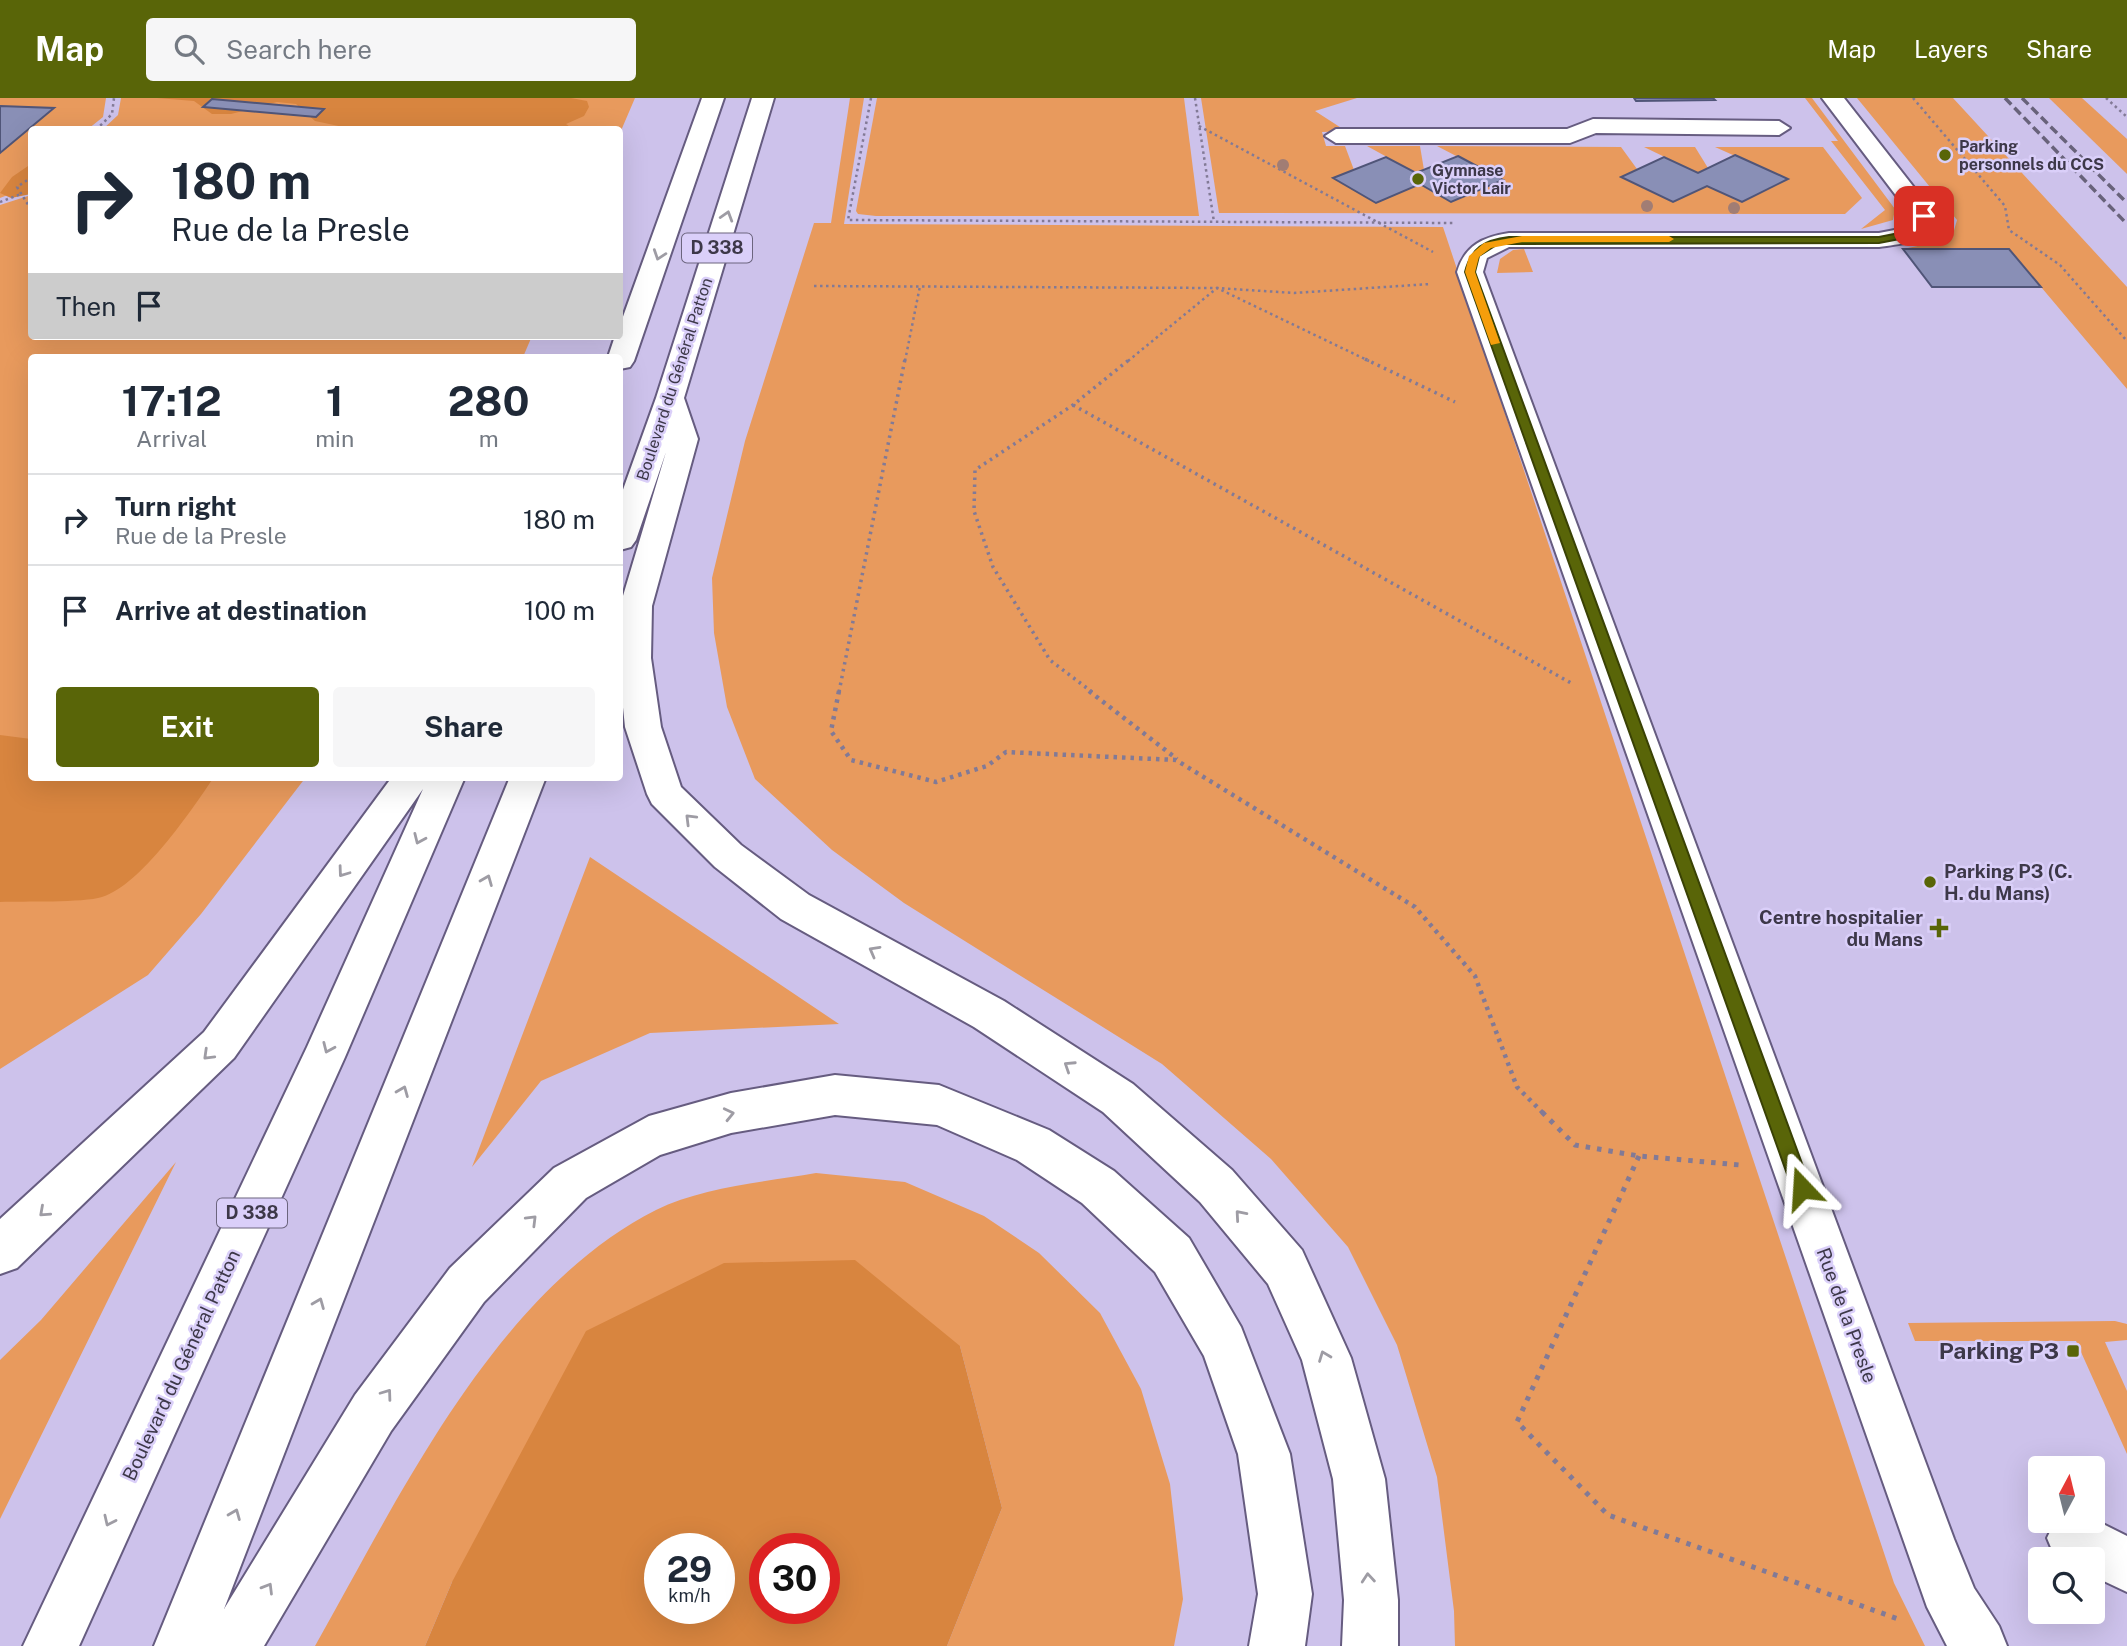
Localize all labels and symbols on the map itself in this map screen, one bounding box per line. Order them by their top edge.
place label: Parking personnels du CCS [1959,137,2104,174]
marker: Parking personnels du CCS [1937,147,1953,163]
place label: Gymnase Victor Lair [1432,161,1511,198]
marker: Gymnase Victor Lair [1410,171,1426,187]
pin [1894,186,1954,246]
one-way arrow [718,210,733,222]
road number: D 338 [682,233,752,262]
one-way arrow [653,248,667,261]
street label: Boulevard du Général Patton [633,275,716,483]
one-way arrow [685,814,698,827]
one-way arrow [413,832,427,845]
place label: Parking P3 (C. H. du Mans) [1944,860,2073,904]
one-way arrow [339,864,351,877]
marker: Parking P3 (C. H. du Mans) [1922,874,1938,890]
one-way arrow [478,875,492,887]
place label: Centre hospitalier du Mans [1759,906,1923,950]
marker: Centre hospitalier du Mans [1929,918,1949,938]
one-way arrow [868,946,881,959]
one-way arrow [322,1040,336,1053]
one-way arrow [204,1047,217,1060]
one-way arrow [1064,1062,1077,1075]
one-way arrow [394,1086,408,1098]
one-way arrow [723,1108,735,1122]
position arrow [1765,1151,1839,1225]
road number: D 338 [217,1198,287,1228]
one-way arrow [39,1204,52,1216]
one-way arrow [1236,1210,1248,1223]
one-way arrow [524,1215,537,1228]
street label: Rue de la Presle [1812,1245,1882,1385]
street label: Boulevard du Général Patton [118,1246,244,1484]
one-way arrow [311,1298,325,1310]
place label: Parking P3 [1939,1337,2059,1364]
marker: Parking P3 [2065,1343,2081,1359]
one-way arrow [1318,1350,1332,1362]
one-way arrow [379,1389,391,1402]
north arrow [2028,1456,2105,1533]
one-way arrow [227,1509,241,1521]
one-way arrow [103,1514,117,1526]
speed limit sign: 30 [749,1533,840,1624]
one-way arrow [1361,1572,1376,1584]
one-way arrow [259,1582,272,1595]

